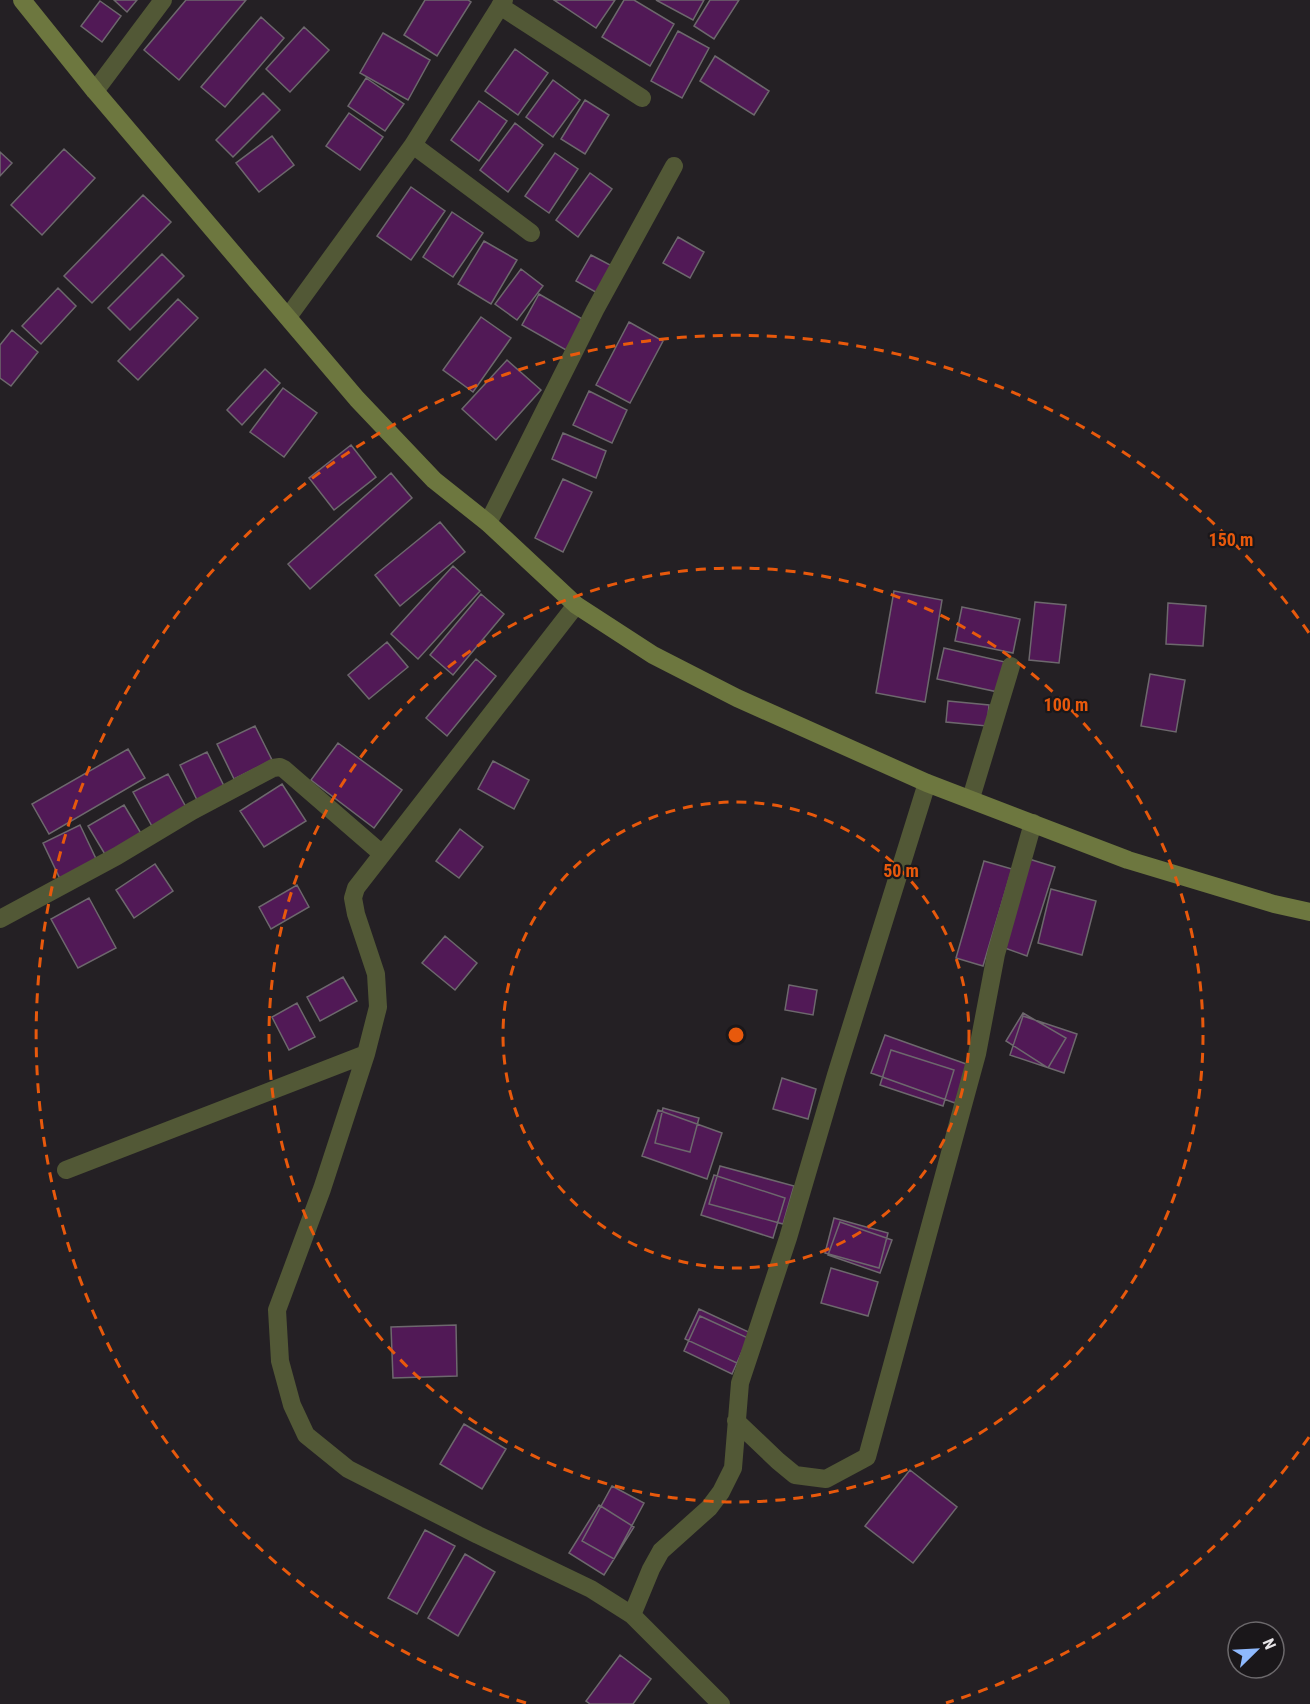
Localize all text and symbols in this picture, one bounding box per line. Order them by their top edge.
text: 150 m [1209,529,1253,550]
text: 100 m [1044,694,1088,715]
text: 50 m [883,860,919,881]
centre of rings [726,1025,746,1045]
north arrow [1226,1620,1286,1680]
text: N [1259,1636,1280,1652]

